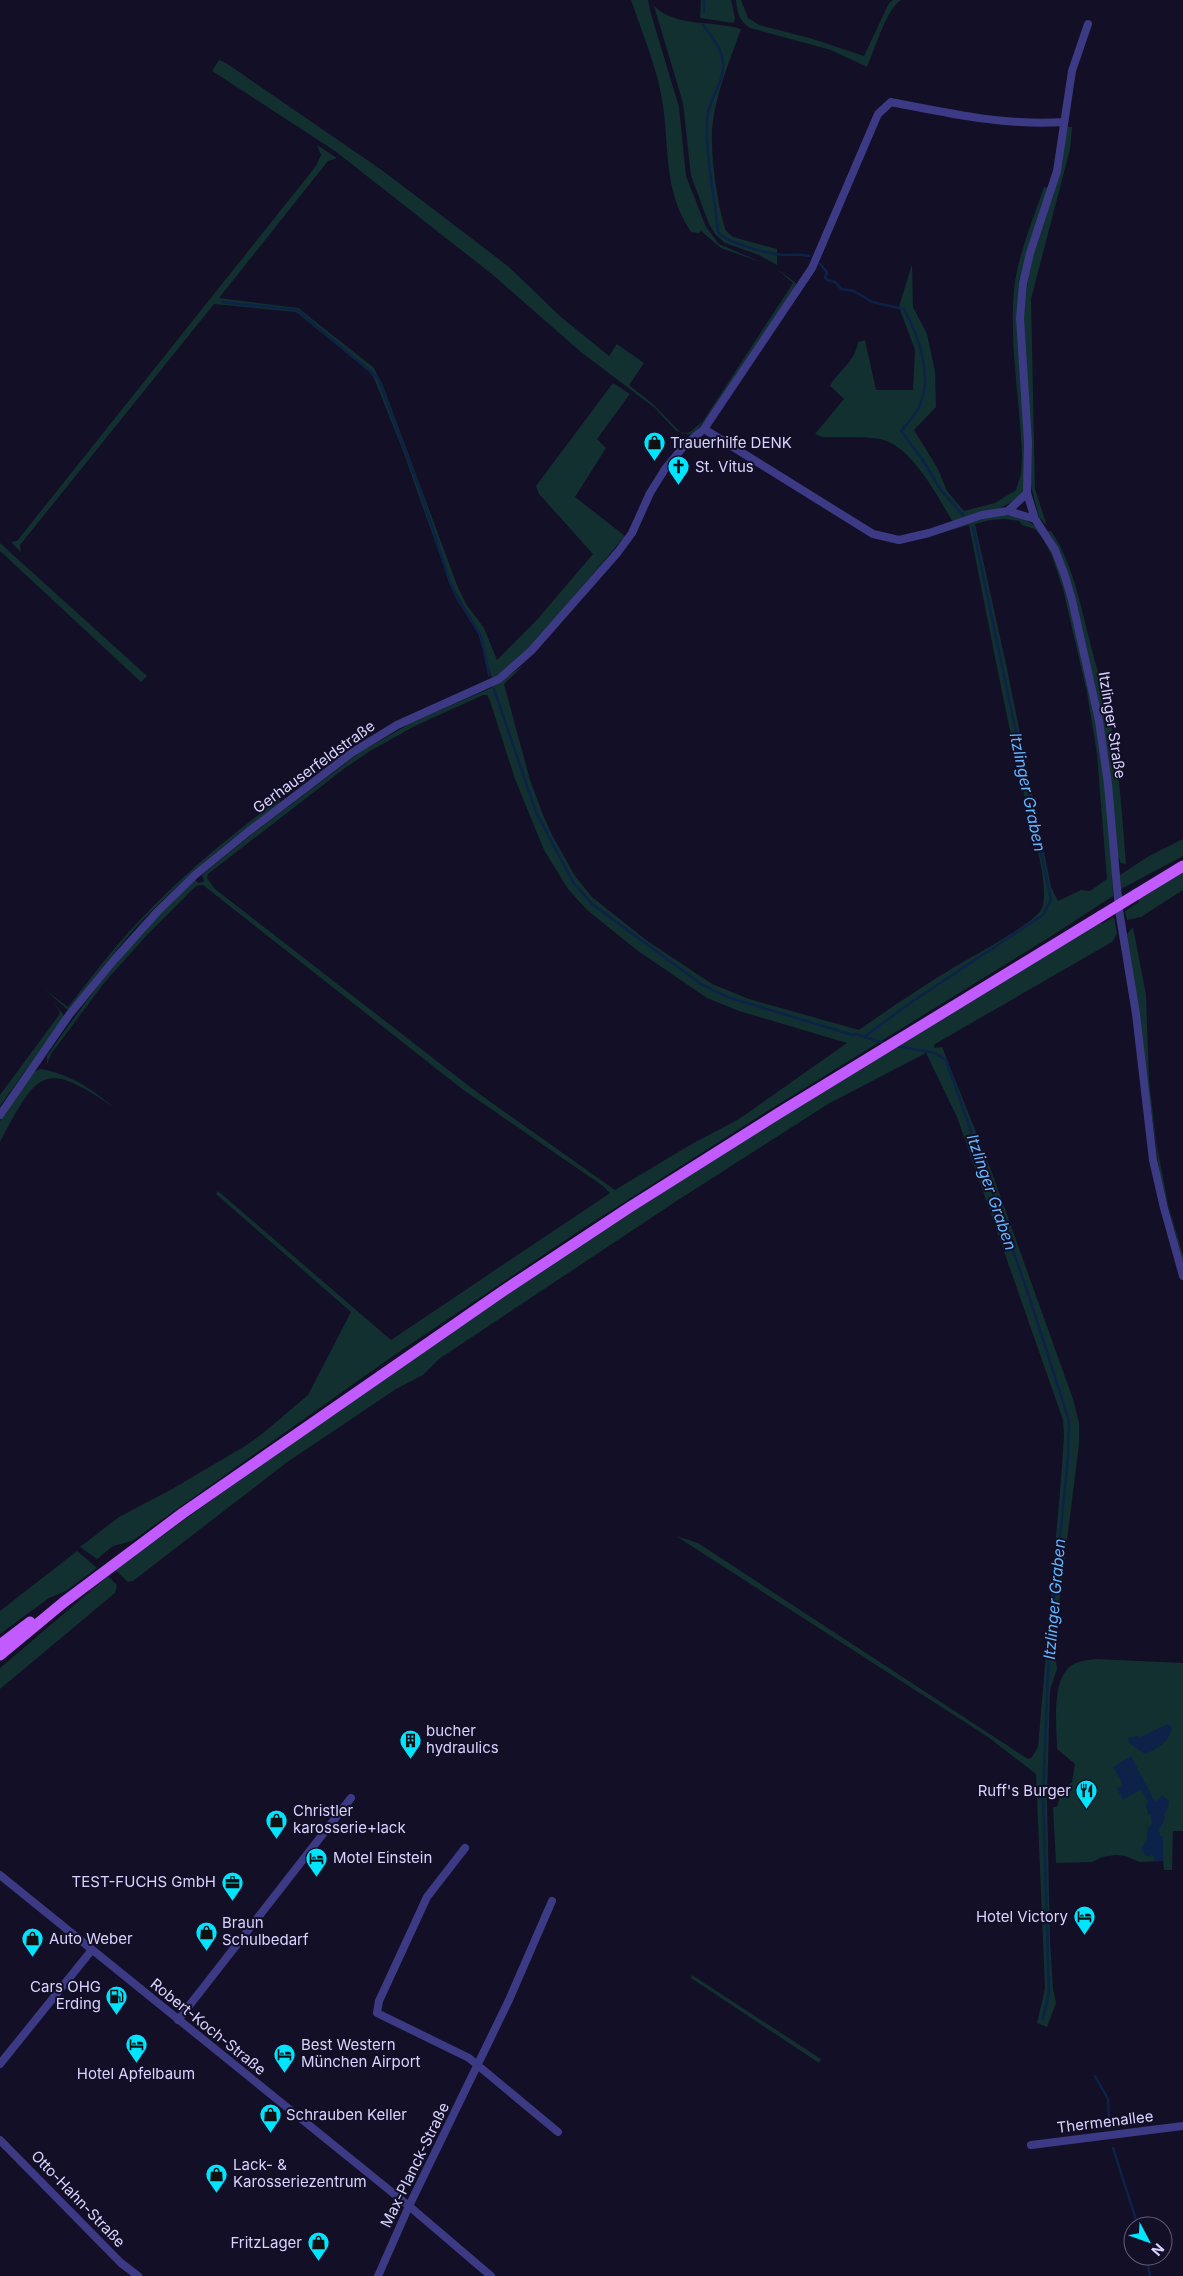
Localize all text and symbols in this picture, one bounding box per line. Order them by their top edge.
shop icon: Trauerhilfe DENK [642,431,666,462]
place label: Trauerhilfe DENK [670,433,792,452]
church icon: St. Vitus [667,455,691,486]
place label: St. Vitus [695,457,754,476]
street label: Itzlinger Straße [1095,670,1130,780]
street label: Gerhauserfeldstraße [249,716,378,817]
water label: Itzlinger Graben [1006,731,1050,853]
water label: Itzlinger Graben [963,1131,1021,1253]
water label: Itzlinger Graben [1039,1538,1069,1660]
place label: bucher hydraulics [426,1721,499,1757]
building icon: bucher hydraulics [398,1728,422,1759]
restaurant icon: Ruff's Burger [1075,1779,1099,1810]
place label: Ruff's Burger [978,1781,1071,1800]
place label: Christler karosserie+lack [293,1801,406,1837]
shop icon: Christler karosserie+lack [265,1808,289,1839]
hotel icon: Motel Einstein [305,1846,329,1877]
place label: Motel Einstein [333,1848,432,1867]
office icon: TEST-FUCHS GmbH [220,1870,244,1901]
place label: TEST-FUCHS GmbH [72,1872,216,1891]
hotel icon: Hotel Victory [1072,1905,1096,1936]
place label: Hotel Victory [976,1907,1069,1926]
place label: Braun Schulbedarf [222,1913,309,1949]
shop icon: Braun Schulbedarf [194,1920,218,1951]
shop icon: Auto Weber [21,1927,45,1958]
place label: Auto Weber [49,1929,133,1948]
street label: Robert-Koch-Straße [147,1974,270,2079]
place label: Cars OHG Erding [30,1977,101,2013]
fuel station icon: Cars OHG Erding [105,1984,129,2015]
hotel icon: Hotel Apfelbaum [124,2033,148,2064]
place label: Best Western München Airport [301,2035,421,2071]
hotel icon: Best Western München Airport [273,2042,297,2073]
place label: Hotel Apfelbaum [77,2064,195,2083]
street label: Max-Planck-Straße [376,2099,453,2230]
shop icon: Schrauben Keller [258,2103,282,2134]
place label: Schrauben Keller [286,2105,407,2124]
street label: Thermenallee [1056,2106,1154,2137]
street label: Otto-Hahn-Straße [27,2146,129,2251]
place label: Lack- & Karosseriezentrum [233,2155,367,2191]
shop icon: Lack- & Karosseriezentrum [205,2162,229,2193]
north arrow [1123,2216,1173,2266]
shop icon: FritzLager [306,2231,330,2262]
place label: FritzLager [230,2233,302,2252]
text: N [1148,2240,1168,2259]

